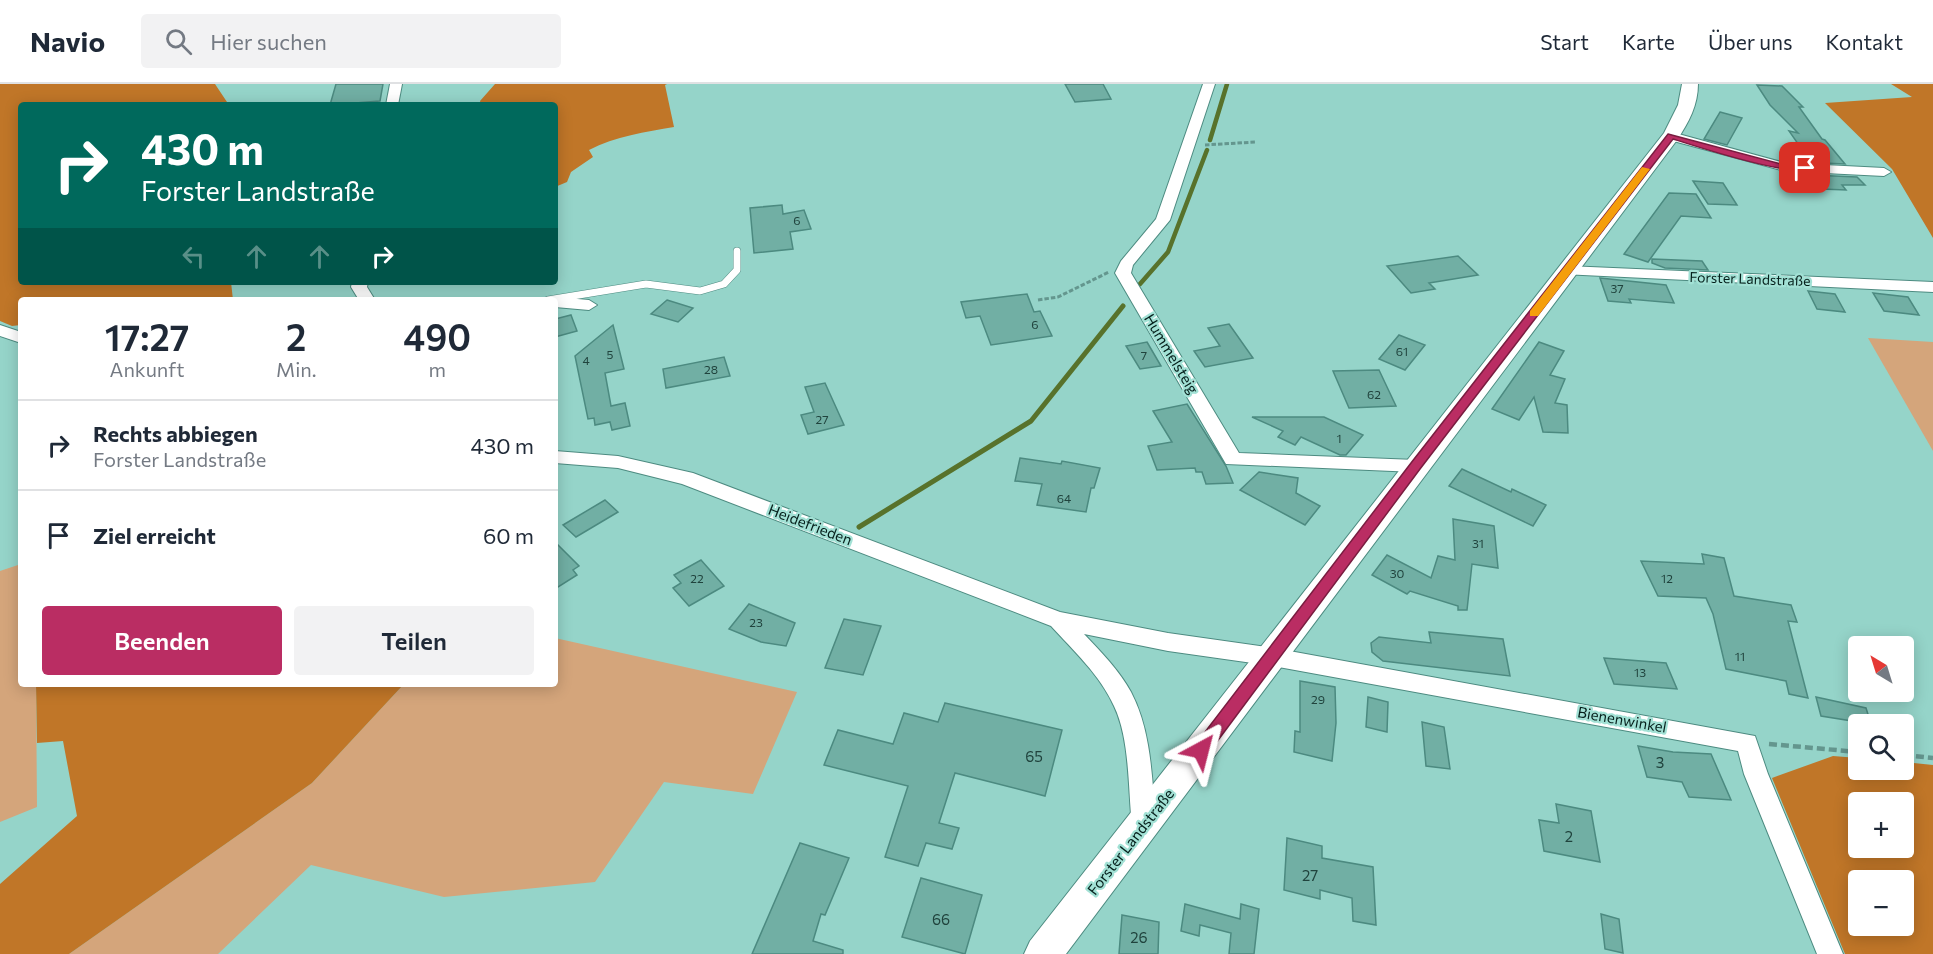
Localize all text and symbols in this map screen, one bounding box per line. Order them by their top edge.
search box [141,14,561,68]
text: Navio [30,24,105,58]
icon: search [162,25,195,58]
text: Hier suchen [210,28,327,55]
text: Start [1540,29,1589,54]
text: Karte [1622,29,1675,54]
text: Über uns [1708,29,1792,54]
text: Kontakt [1825,29,1903,54]
text: 430 m [141,122,264,174]
icon: right [42,126,120,204]
pin [1779,142,1830,193]
icon: arrive [1788,151,1821,184]
text: Forster Landstraße [141,174,375,207]
house number: 6 [793,213,801,227]
icon: left [177,240,210,273]
icon: ahead [240,240,273,273]
icon: ahead [303,240,336,273]
icon: right [366,240,399,273]
street label: Forster Landstraße [1689,268,1811,289]
house number: 37 [1610,281,1624,295]
street label: Hummelsteig [1141,310,1203,397]
text: 17:27 [105,314,189,358]
text: 2 [286,314,306,358]
text: 490 [403,314,471,358]
house number: 6 [1031,317,1039,331]
house number: 61 [1396,344,1408,358]
house number: 5 [607,347,614,361]
house number: 7 [1141,348,1147,362]
house number: 4 [582,353,590,367]
text: Ankunft [110,357,184,381]
text: Min. [276,357,317,381]
text: m [429,357,446,381]
house number: 28 [704,362,718,376]
house number: 62 [1367,387,1381,401]
house number: 27 [816,412,828,426]
text: Rechts abbiegen [93,420,258,447]
icon: right [42,429,75,462]
house number: 1 [1336,431,1342,445]
text: 430 m [470,432,534,459]
text: Forster Landstraße [93,447,266,471]
house number: 64 [1057,491,1071,505]
street label: Heidefrieden [766,500,855,548]
icon: arrive [42,519,75,552]
text: Ziel erreicht [93,522,216,549]
text: 60 m [483,522,534,549]
house number: 31 [1472,536,1484,550]
house number: 30 [1390,566,1405,580]
house number: 22 [690,571,704,585]
house number: 12 [1661,571,1673,585]
button: Beenden [42,606,282,675]
button: Teilen [294,606,534,675]
house number: 23 [749,615,763,629]
north arrow [1848,636,1914,702]
map controls [1848,636,1914,936]
house number: 11 [1735,649,1745,663]
house number: 13 [1634,665,1646,679]
house number: 29 [1311,692,1325,706]
street label: Bienenwinkel [1576,702,1668,736]
button: search [1848,714,1914,780]
position arrow [1169,718,1233,782]
house number: 65 [1025,747,1043,765]
house number: 3 [1656,753,1664,771]
street label: Forster Landstraße [1083,785,1177,898]
button: + [1848,792,1914,858]
house number: 2 [1565,827,1573,845]
house number: 27 [1302,866,1318,884]
button: − [1848,870,1914,936]
house number: 66 [932,910,950,928]
house number: 26 [1130,928,1148,946]

